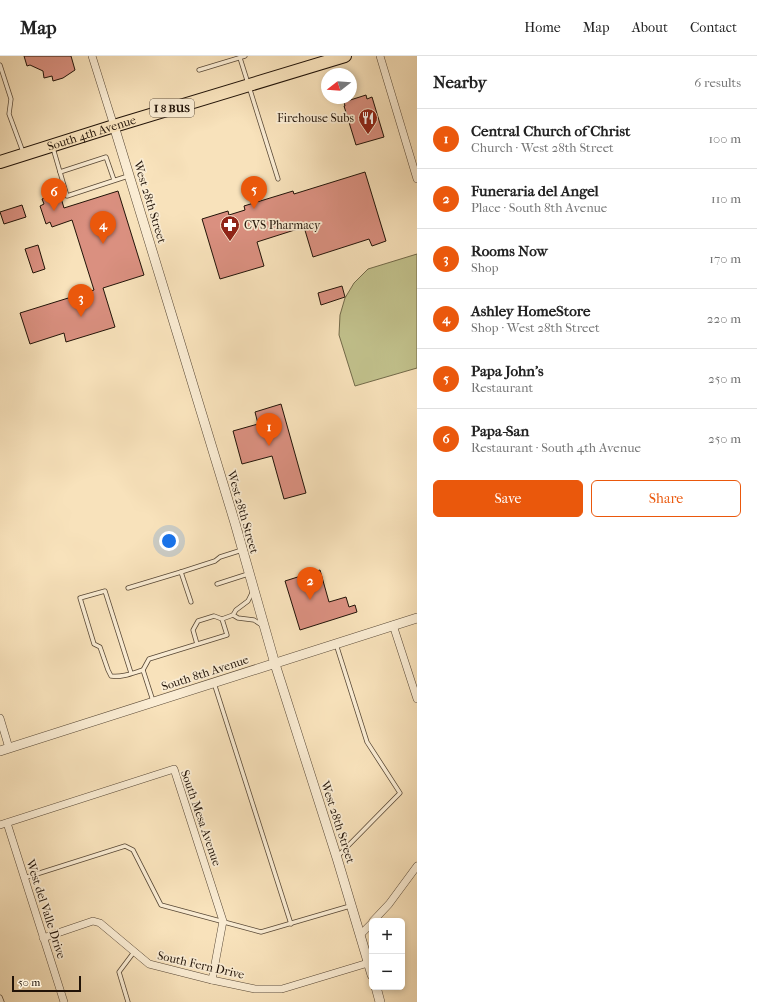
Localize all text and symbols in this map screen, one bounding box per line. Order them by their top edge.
text: Map [20,17,56,39]
text: Home [524,19,561,36]
text: Map [583,19,610,36]
text: About [632,19,668,36]
text: Contact [690,19,737,36]
north arrow [321,68,357,104]
text: Nearby [433,72,487,92]
text: 6 results [694,75,741,90]
road number: I 8 BUS [150,99,194,117]
restaurant icon: Firehouse Subs [357,107,379,135]
place label: Firehouse Subs [277,111,355,125]
street label: South 4th Avenue [46,113,138,154]
text: Central Church of Christ [471,122,630,140]
text: 1 [444,131,448,146]
text: 100 m [708,131,741,146]
text: Church · West 28th Street [471,140,614,155]
street label: West 28th Street [130,158,169,246]
pin: 5 [241,176,267,209]
pin: 6 [41,178,67,211]
text: Funeraria del Angel [471,182,599,200]
text: 2 [443,191,449,206]
text: 110 m [711,191,741,206]
text: Place · South 8th Avenue [471,200,607,215]
pin: 4 [90,211,116,244]
pharmacy icon: CVS Pharmacy [219,214,241,242]
place label: CVS Pharmacy [244,218,321,232]
text: Rooms Now [471,242,548,260]
text: 3 [443,251,449,266]
text: 170 m [709,251,741,266]
text: Shop [471,260,499,275]
pin: 3 [68,284,94,317]
text: Ashley HomeStore [471,302,590,320]
text: 4 [442,311,450,326]
text: 220 m [707,311,741,326]
text: Shop · West 28th Street [471,320,600,335]
text: Papa John's [471,362,544,380]
text: 5 [443,371,449,386]
text: 250 m [708,371,741,386]
text: Restaurant [471,380,533,395]
pin: 1 [256,413,282,446]
text: Papa-San [471,422,529,440]
text: 6 [442,431,450,446]
text: 250 m [708,431,741,446]
text: Restaurant · South 4th Avenue [471,440,641,455]
street label: West 28th Street [224,468,262,556]
button: Save [433,480,583,517]
button: Share [591,480,741,517]
your location [159,531,179,551]
pin: 2 [297,567,323,600]
street label: South 8th Avenue [160,652,250,694]
street label: South Mesa Avenue [178,768,224,868]
street label: West 28th Street [318,778,358,866]
street label: West del Valle Drive [23,857,69,960]
map controls [369,918,405,990]
button: + [369,918,405,954]
street label: South Fern Drive [156,948,246,982]
button: − [369,954,405,990]
scale bar [12,974,81,993]
text: 50 m [18,976,40,989]

